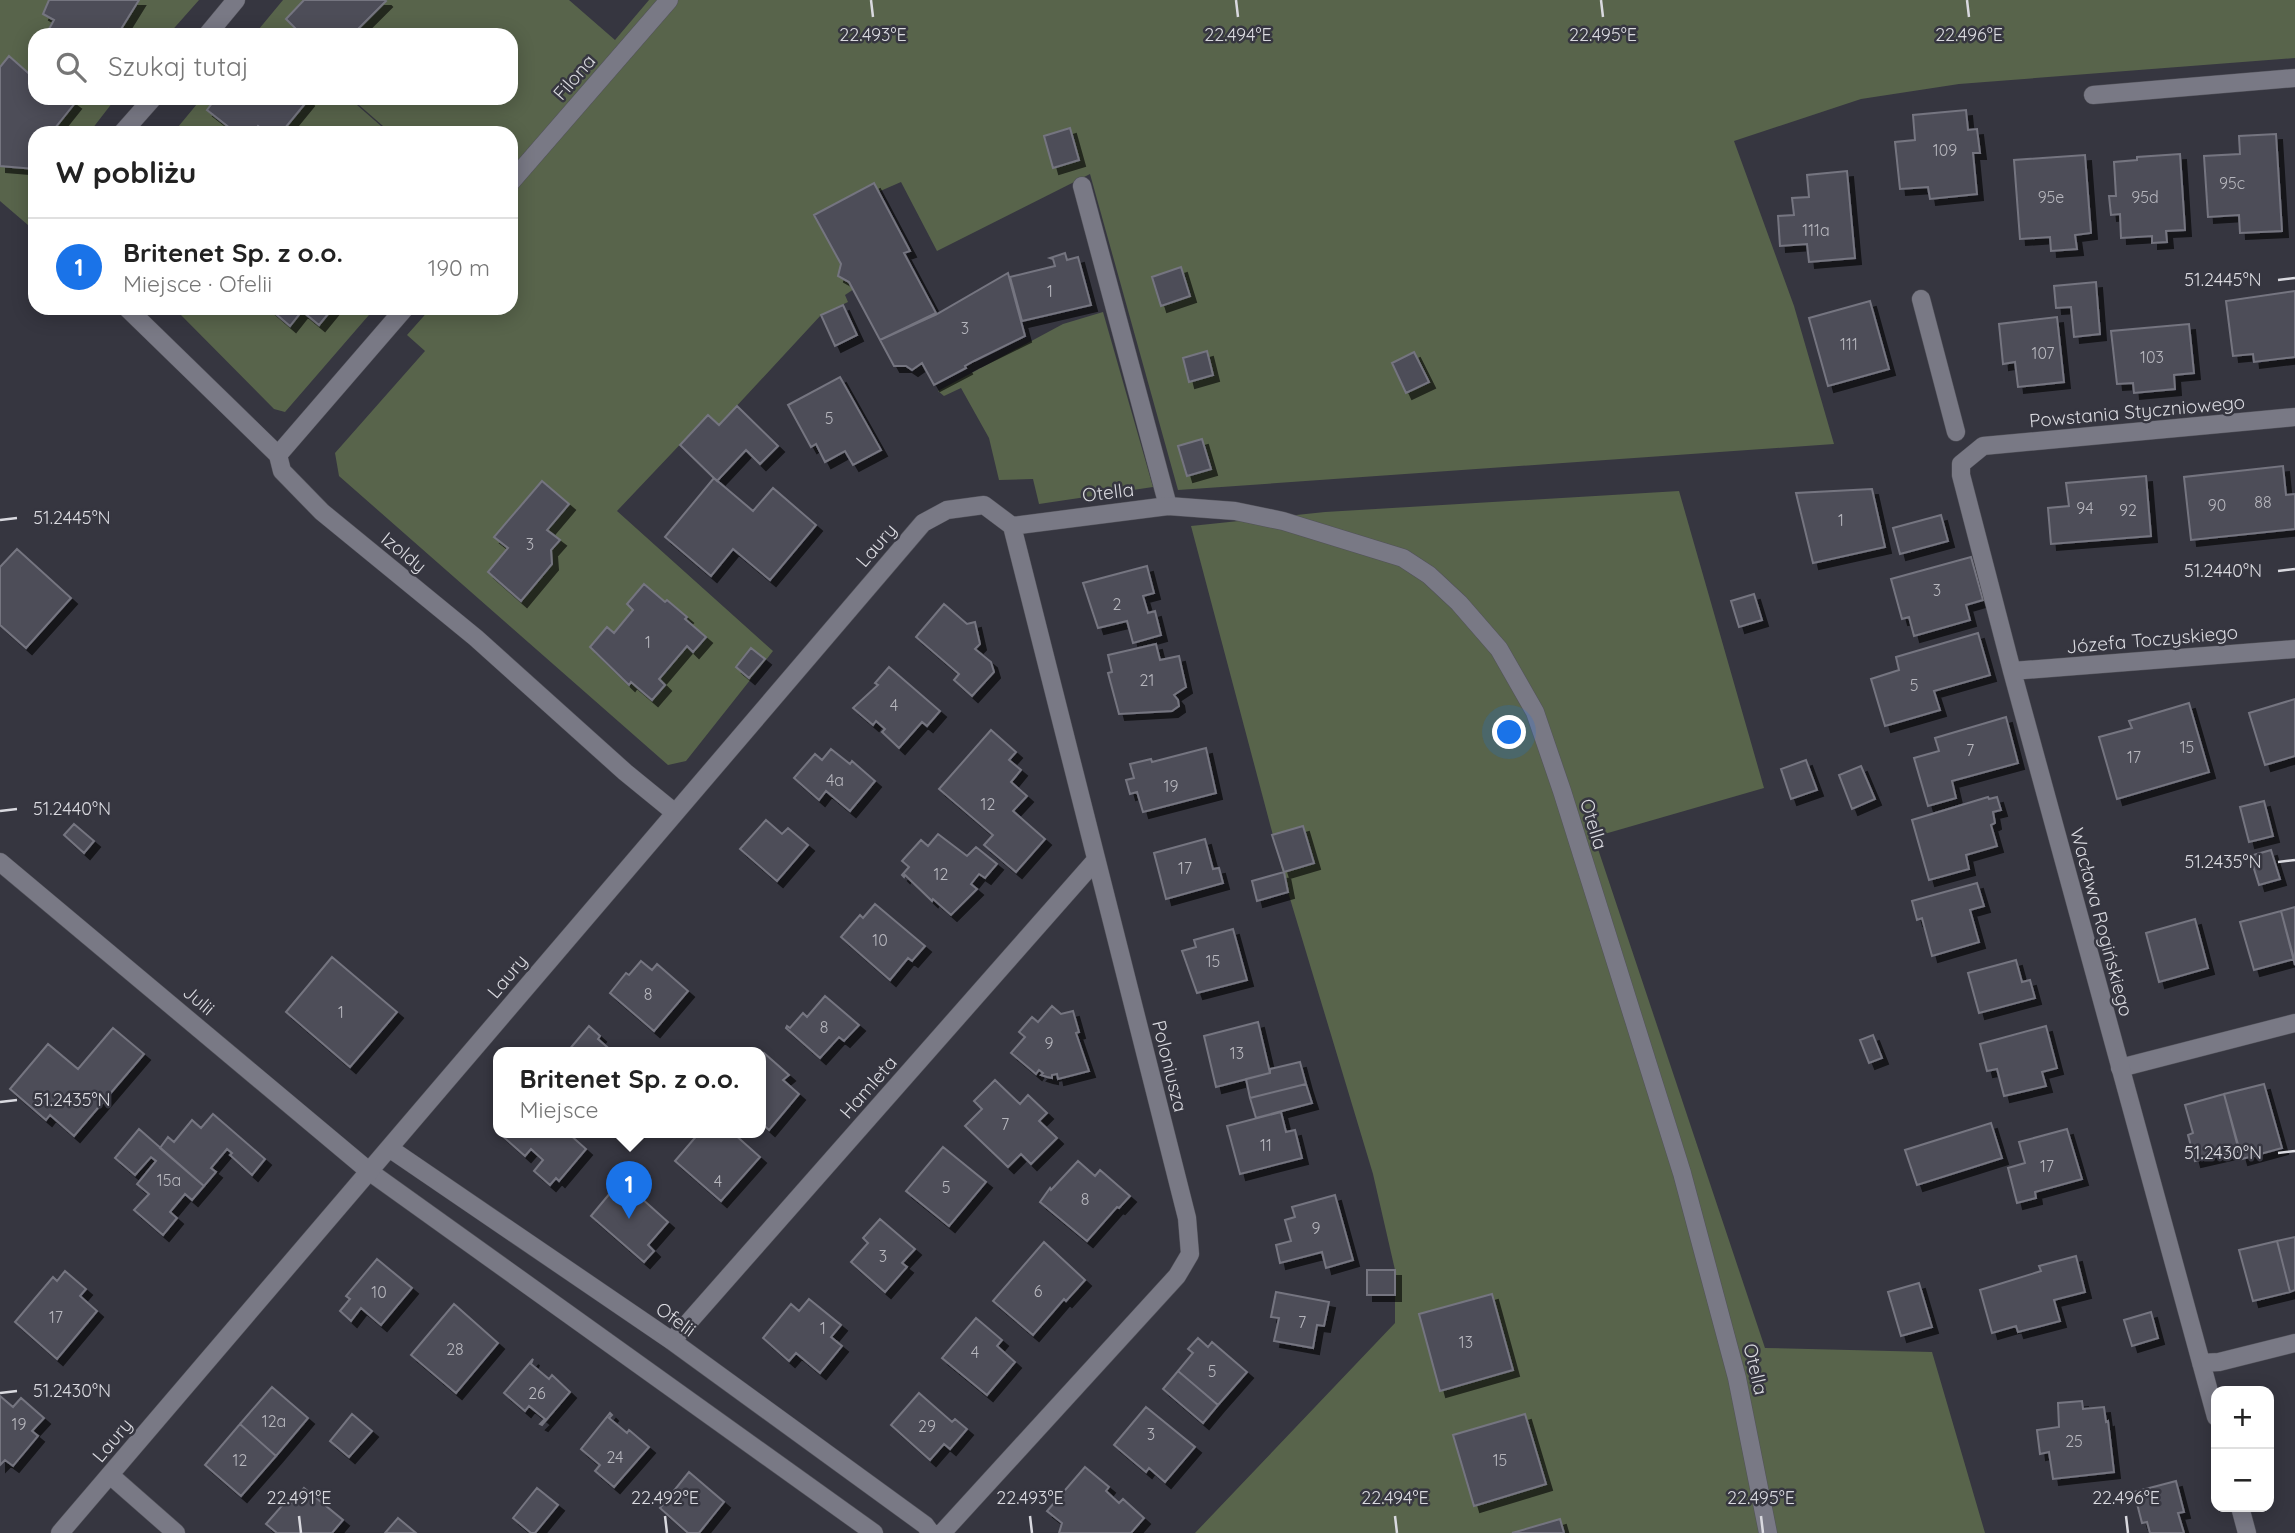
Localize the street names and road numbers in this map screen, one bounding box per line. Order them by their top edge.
street label: Filona [548,49,600,105]
street label: Powstania Styczniowego [2028,390,2246,432]
street label: Otella [1081,477,1135,507]
street label: Laury [850,518,902,572]
street label: Izoldy [376,526,432,578]
street label: Józefa Toczyskiego [2065,620,2239,658]
street label: Otella [1575,796,1613,852]
street label: Wacława Rogińskiego [2065,825,2139,1019]
street label: Laury [482,949,532,1003]
street label: Julii [178,980,220,1020]
street label: Poloniusza [1147,1018,1193,1114]
street label: Hamleta [834,1051,902,1123]
street label: Ofelii [651,1296,701,1342]
street label: Otella [1738,1341,1774,1397]
street label: Laury [87,1413,137,1467]

